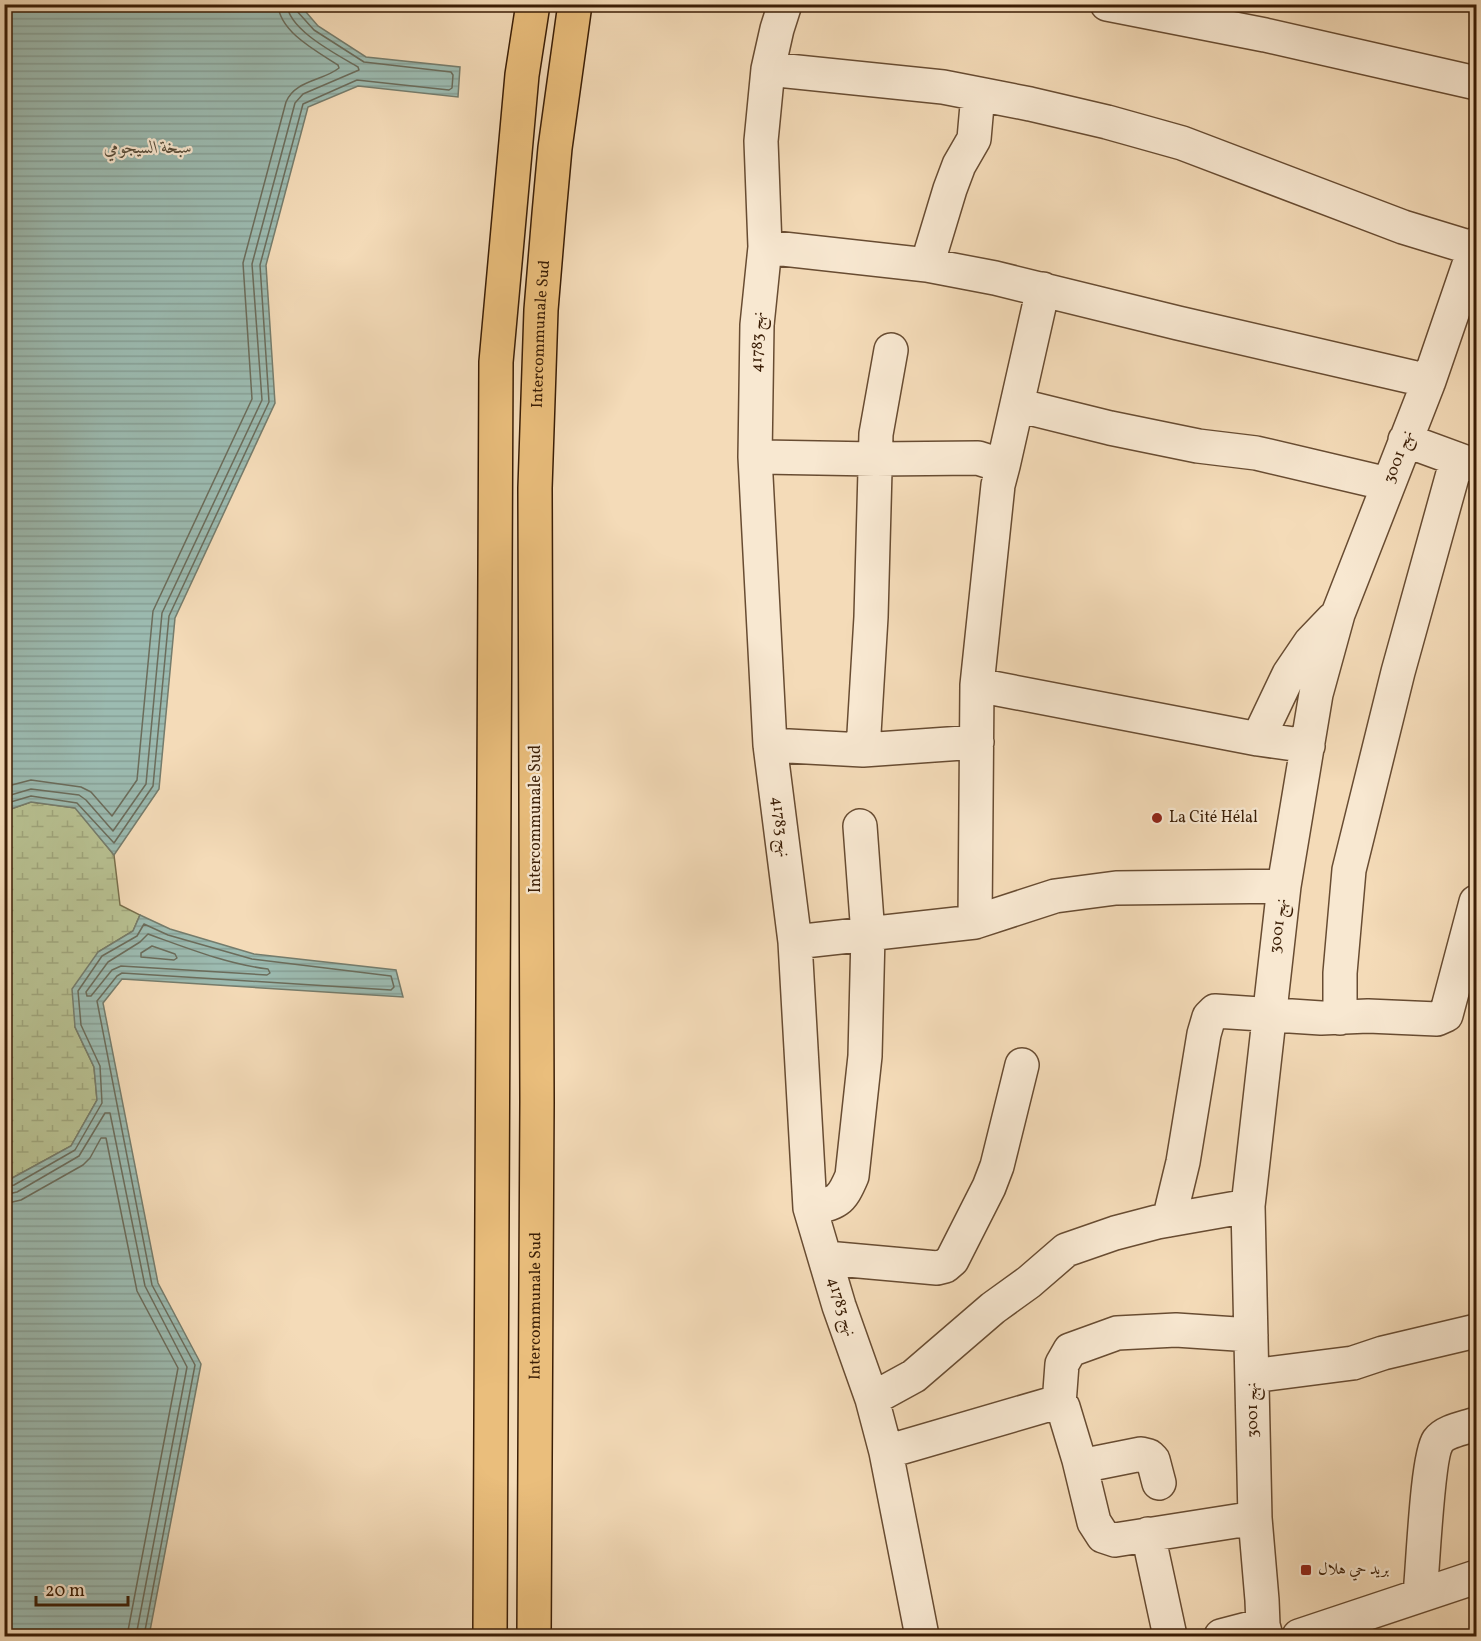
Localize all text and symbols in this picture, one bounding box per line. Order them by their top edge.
water label: سبخة السيجومي [104,136,192,162]
street label: Intercommunale Sud [527,259,556,408]
street label: نهج 41783 [746,311,772,373]
street label: نهج 3001 [1379,427,1421,488]
street label: Intercommunale Sud [525,745,547,893]
street label: نهج 41783 [763,795,795,859]
place label: La Cité Hélal [1169,807,1258,829]
marker: La Cité Hélal [1150,811,1164,825]
street label: نهج 3001 [1265,897,1295,955]
street label: Intercommunale Sud [524,1232,547,1380]
street label: نهج 41783 [819,1274,861,1340]
street label: نهج 3001 [1242,1382,1266,1438]
place label: بريد حي هلال [1318,1559,1389,1581]
marker: بريد حي هلال [1299,1563,1313,1577]
scale bar [36,1569,128,1607]
text: 20 m [45,1579,85,1604]

